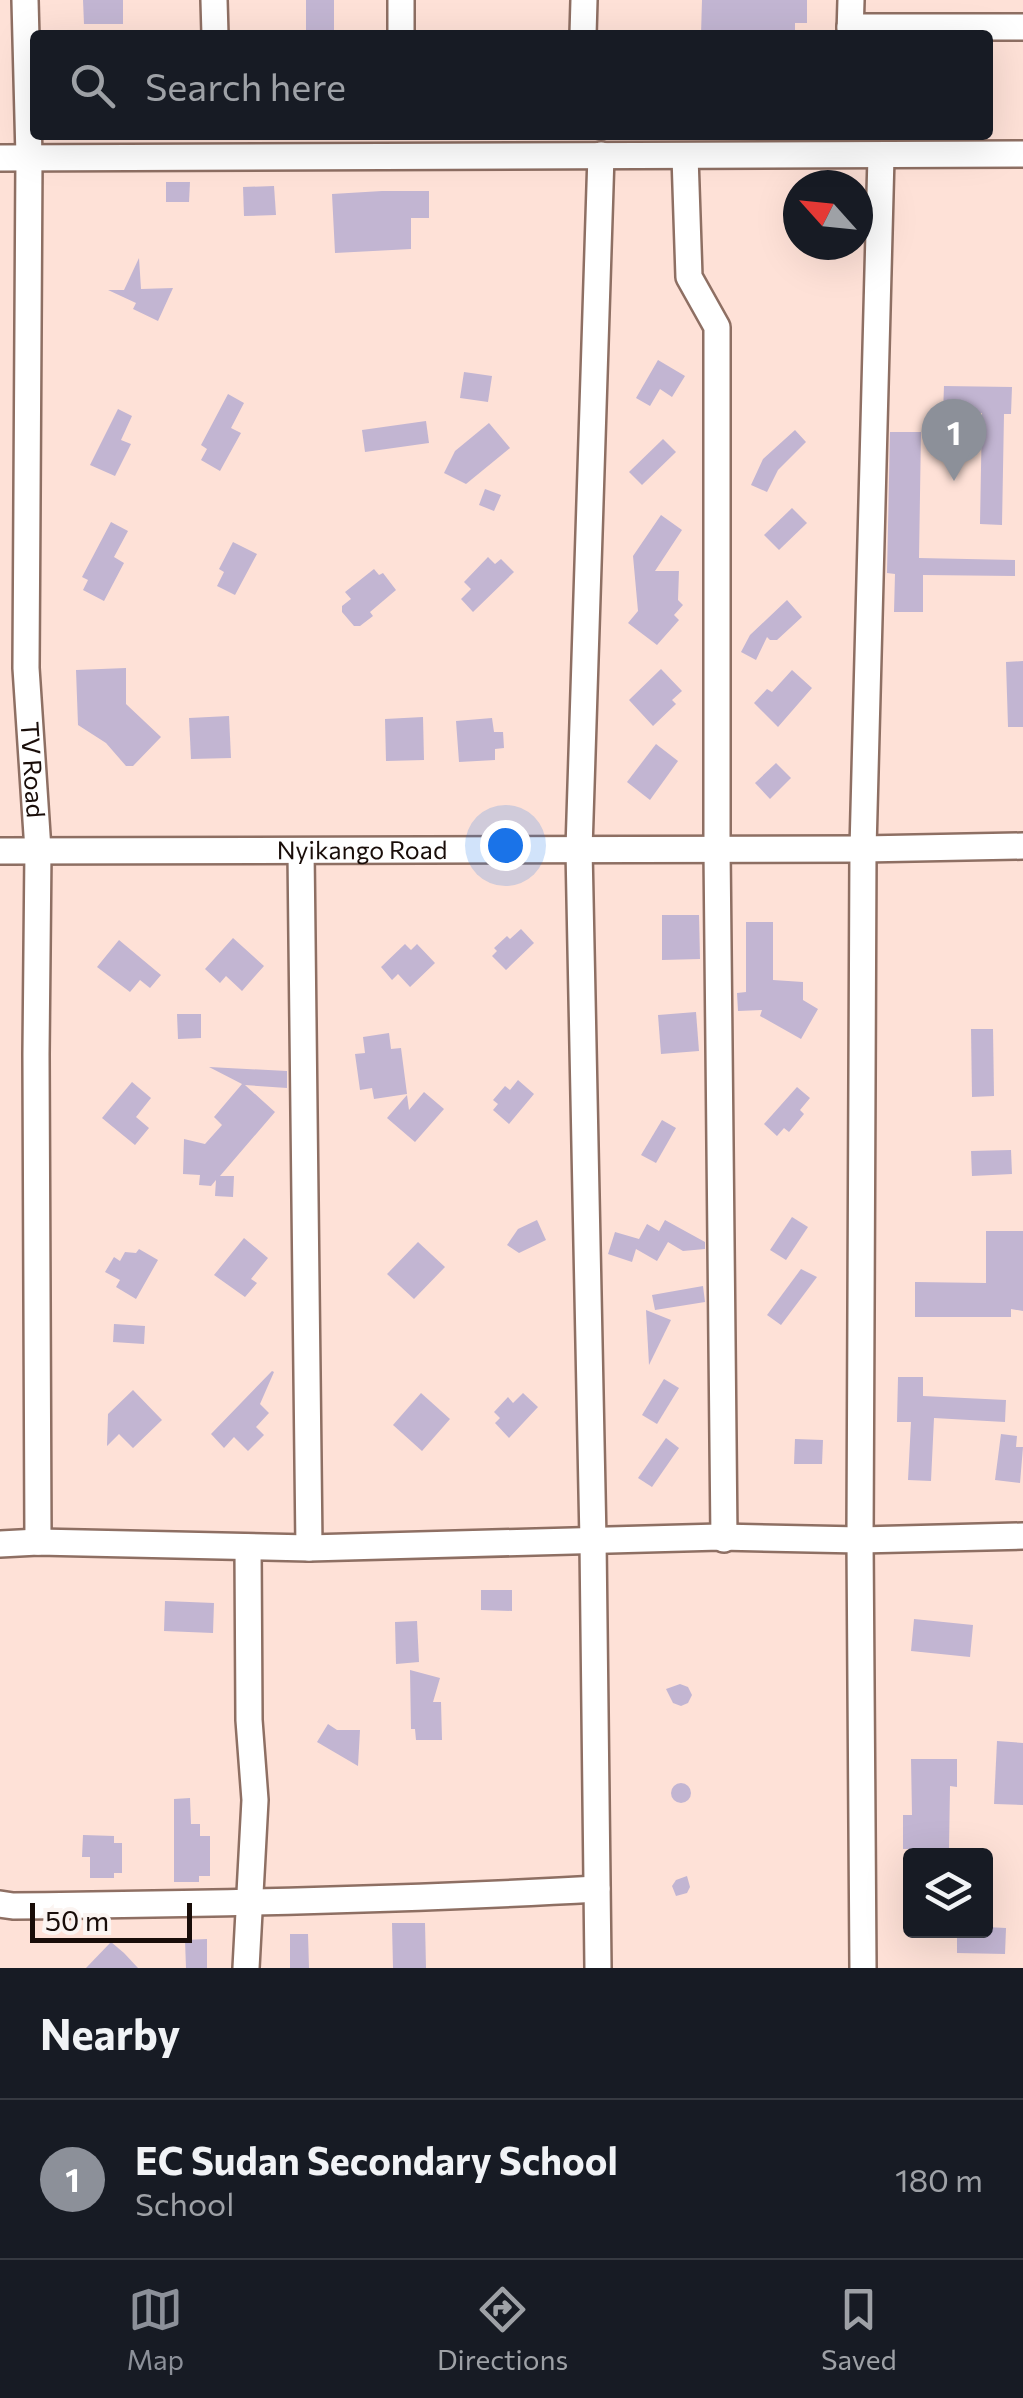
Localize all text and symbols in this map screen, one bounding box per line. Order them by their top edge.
search box [30,30,993,140]
icon: search [65,58,120,113]
text: Search here [145,62,346,109]
north arrow [783,170,873,260]
pin: 1 [922,398,986,481]
street label: TV Road [16,721,52,819]
your location [480,820,531,871]
street label: Nyikango Road [277,834,447,864]
map controls [903,1848,993,1938]
button: layers [903,1848,993,1938]
scale bar [30,1898,192,1942]
text: 50 m [45,1903,109,1937]
text: Nearby [40,2007,180,2059]
text: EC Sudan Secondary School [135,2136,618,2183]
text: 1 [65,2159,80,2199]
text: 180 m [895,2159,983,2199]
text: School [135,2183,234,2223]
tab: Map [126,2282,184,2376]
tab: Directions [437,2282,568,2376]
tab: Saved [821,2282,897,2376]

